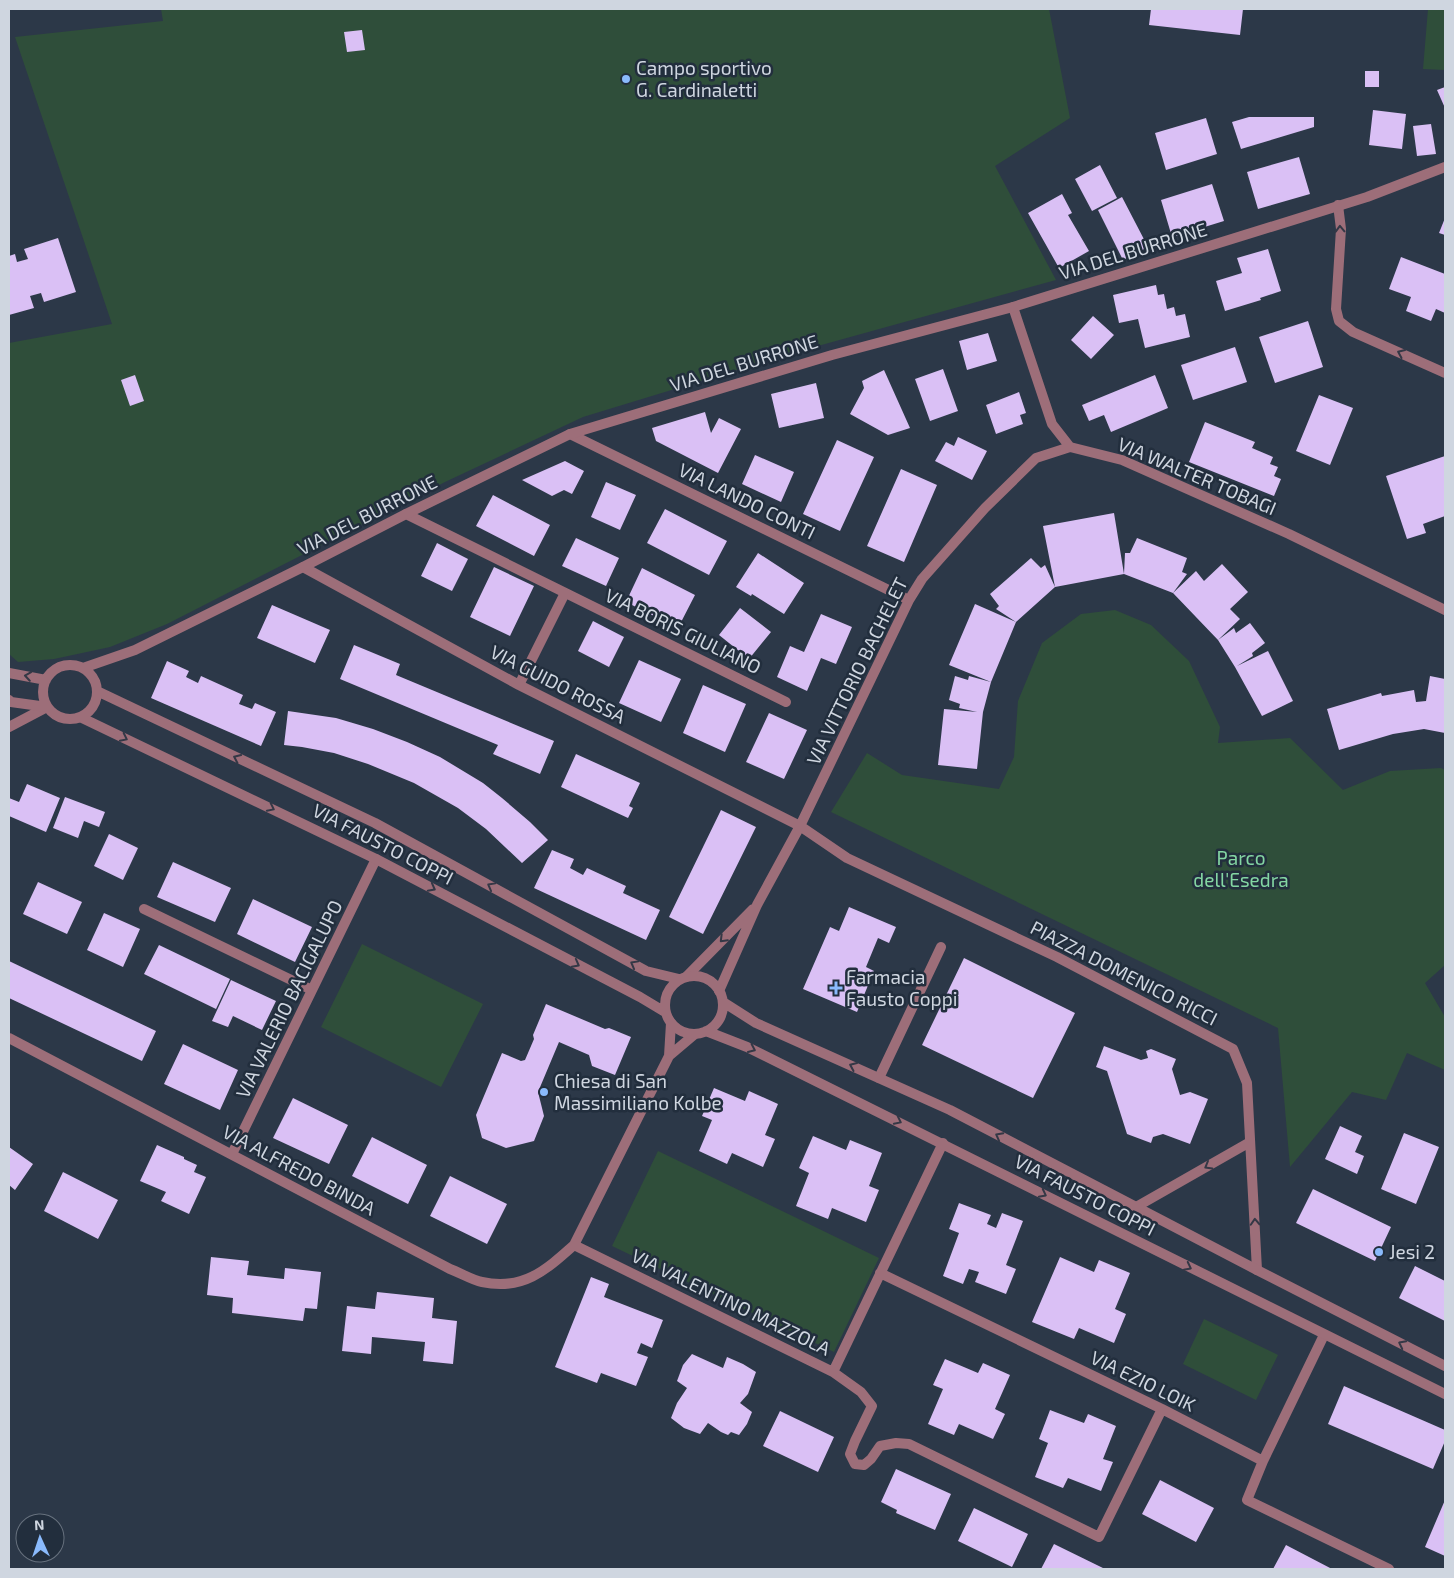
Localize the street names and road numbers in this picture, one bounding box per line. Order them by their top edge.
street label: VIA DEL BURRONE [1056,217,1210,284]
street label: VIA DEL BURRONE [667,329,821,396]
street label: VIA WALTER TOBAGI [1114,432,1280,519]
street label: VIA LANDO CONTI [675,457,819,544]
street label: VIA DEL BURRONE [293,469,440,560]
street label: VIA VITTORIO BACHELET [801,573,912,768]
street label: VIA BORIS GIULIANO [602,583,765,678]
street label: VIA GUIDO ROSSA [487,640,630,728]
street label: VIA FAUSTO COPPI [309,798,457,889]
street label: VIA VALERIO BACIGALUPO [231,896,347,1102]
street label: PIAZZA DOMENICO RICCI [1027,915,1222,1030]
street label: VIA ALFREDO BINDA [219,1120,380,1220]
street label: VIA FAUSTO COPPI [1011,1149,1159,1240]
street label: VIA VALENTINO MAZZOLA [628,1243,835,1360]
street label: VIA EZIO LOIK [1087,1345,1199,1416]

